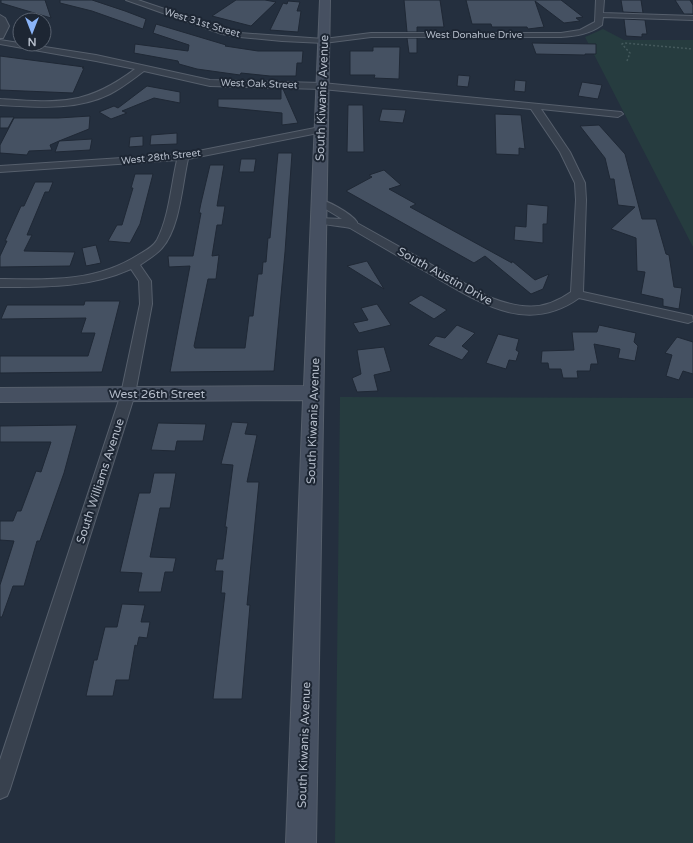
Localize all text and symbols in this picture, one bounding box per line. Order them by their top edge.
street label: West 31st Street [163,6,242,40]
north arrow [12,12,52,52]
street label: West Donahue Drive [426,29,523,41]
street label: South Kiwanis Avenue [313,34,331,161]
text: N [28,35,36,48]
street label: West Oak Street [220,77,298,91]
street label: West 28th Street [121,147,202,167]
street label: South Austin Drive [395,244,495,308]
street label: South Kiwanis Avenue [304,357,322,484]
street label: West 26th Street [109,387,206,401]
street label: South Williams Avenue [73,417,127,545]
street label: South Kiwanis Avenue [295,681,313,808]

